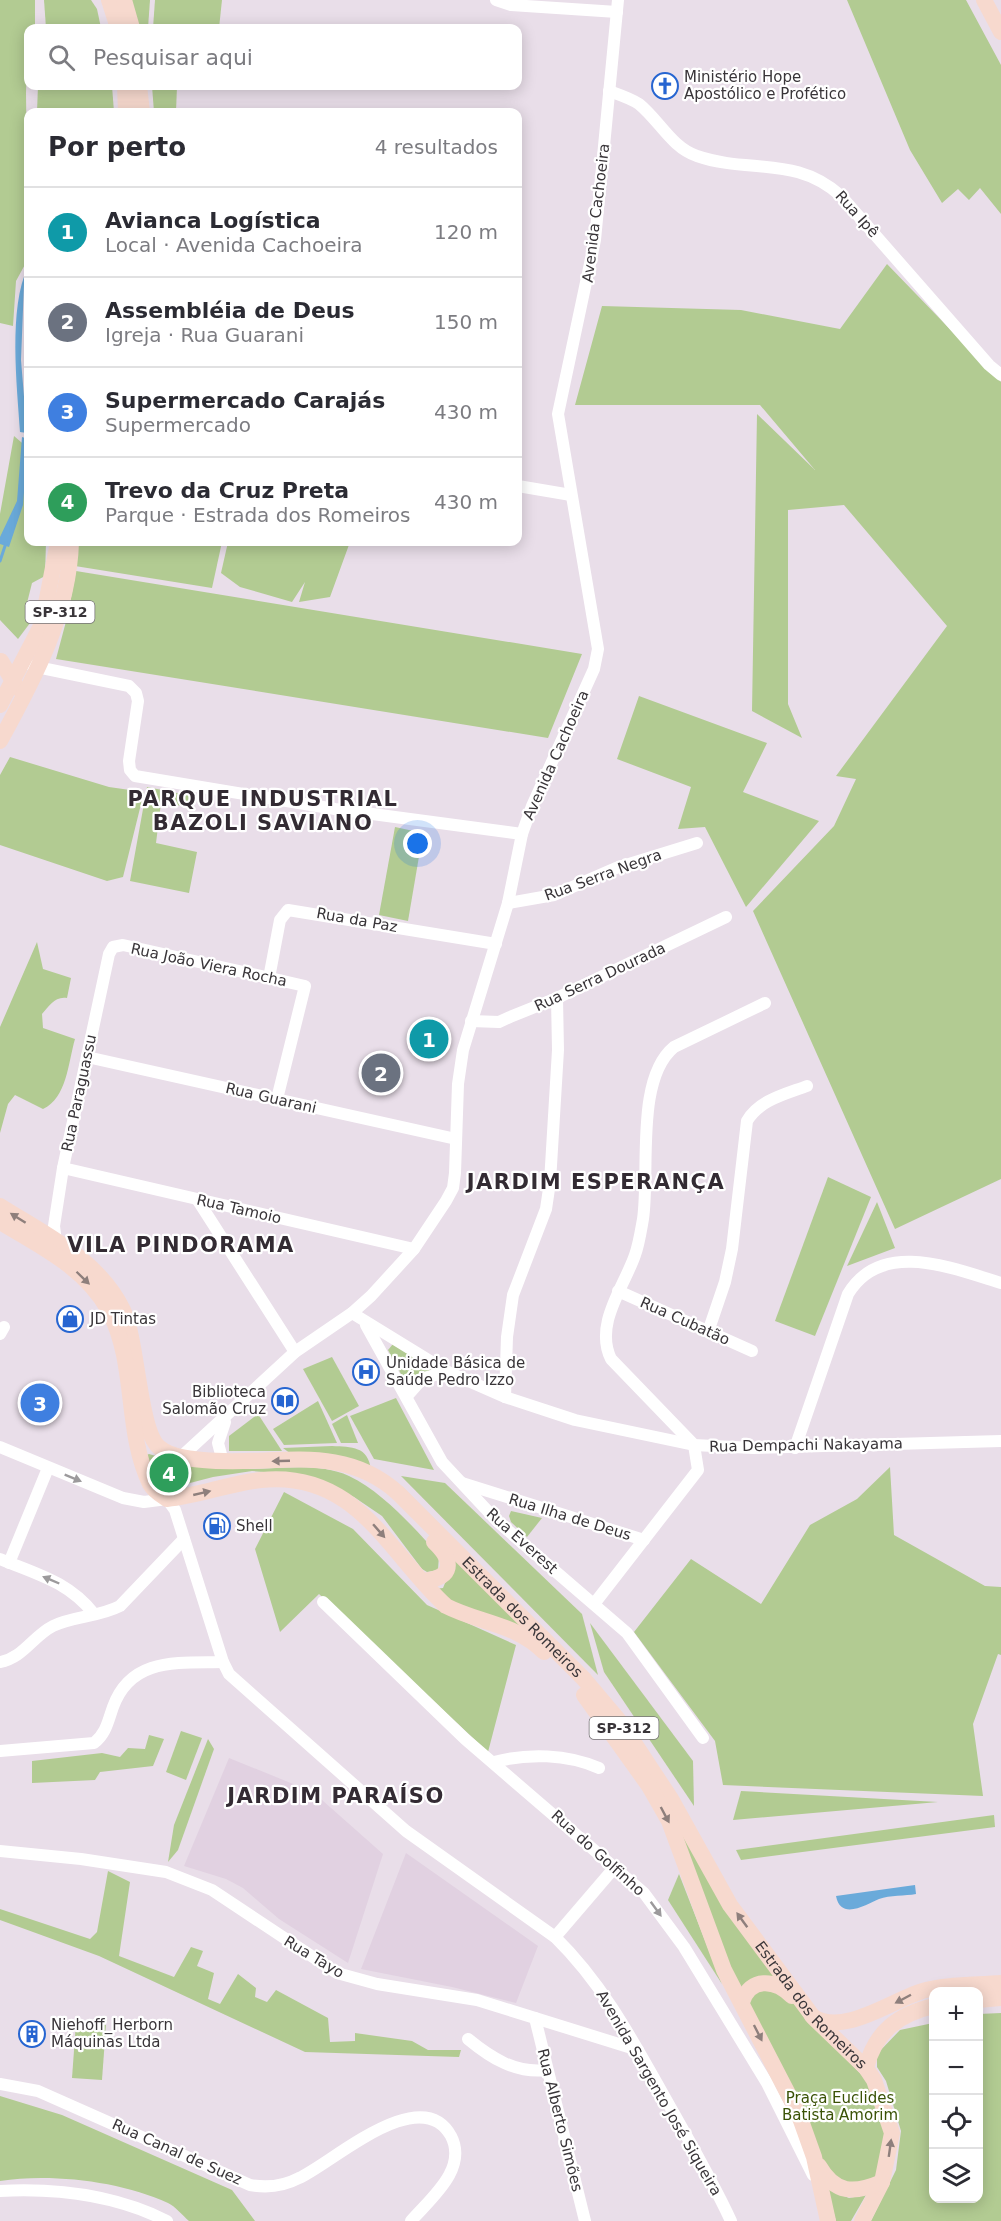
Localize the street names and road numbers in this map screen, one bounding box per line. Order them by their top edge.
street label: Avenida Cachoeira [579,142,613,284]
street label: Rua Ipê [831,187,883,241]
road number: SP-312 [26,601,94,623]
street label: Avenida Cachoeira [519,687,593,823]
street label: Rua Serra Negra [542,845,664,905]
street label: Rua da Paz [315,904,399,936]
street label: Rua Serra Dourada [532,939,668,1015]
street label: Rua João Viera Rocha [129,940,289,990]
street label: Rua Paraguassu [58,1033,100,1153]
street label: Rua Guarani [224,1079,318,1117]
street label: Rua Tamoio [195,1191,283,1227]
street label: Rua Cubatão [637,1293,733,1349]
street label: Rua Dempachi Nakayama [709,1434,903,1456]
street label: Rua Ilha de Deus [507,1490,633,1544]
street label: Rua Everest [483,1504,561,1578]
street label: Estrada dos Romeiros [458,1553,586,1681]
road number: SP-312 [590,1717,658,1739]
street label: Rua do Golfinho [548,1806,648,1900]
street label: Rua Tayo [281,1932,347,1982]
street label: Estrada dos Romeiros [751,1938,871,2073]
street label: Avenida Sargento José Siqueira [593,1987,725,2199]
street label: Rua Alberto Simões [533,2047,587,2194]
street label: Rua Canal de Suez [109,2115,245,2189]

